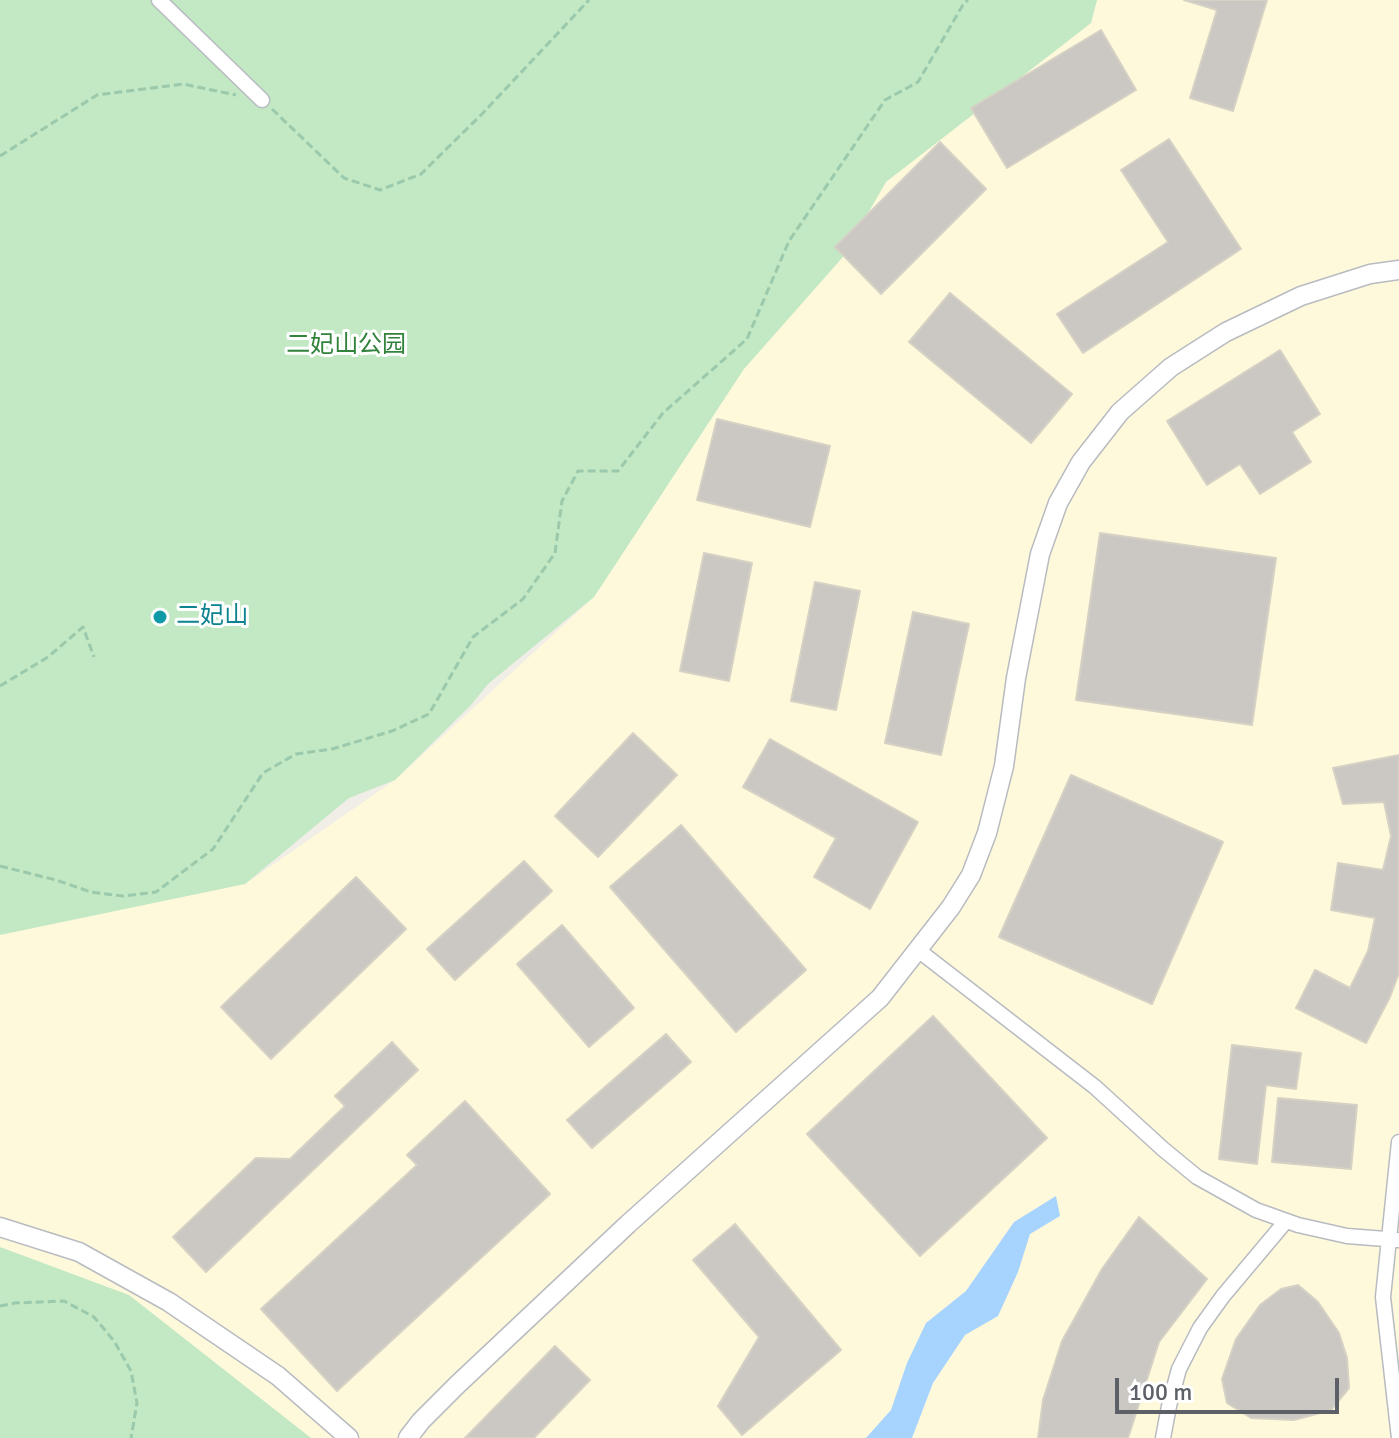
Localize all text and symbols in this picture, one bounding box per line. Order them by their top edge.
park label: 二妃山公园 [286,332,406,360]
place label: 二妃山 [176,603,248,631]
marker: 二妃山 [151,608,169,626]
scale bar [1119,1362,1343,1412]
text: 100 m [1129,1377,1192,1407]

